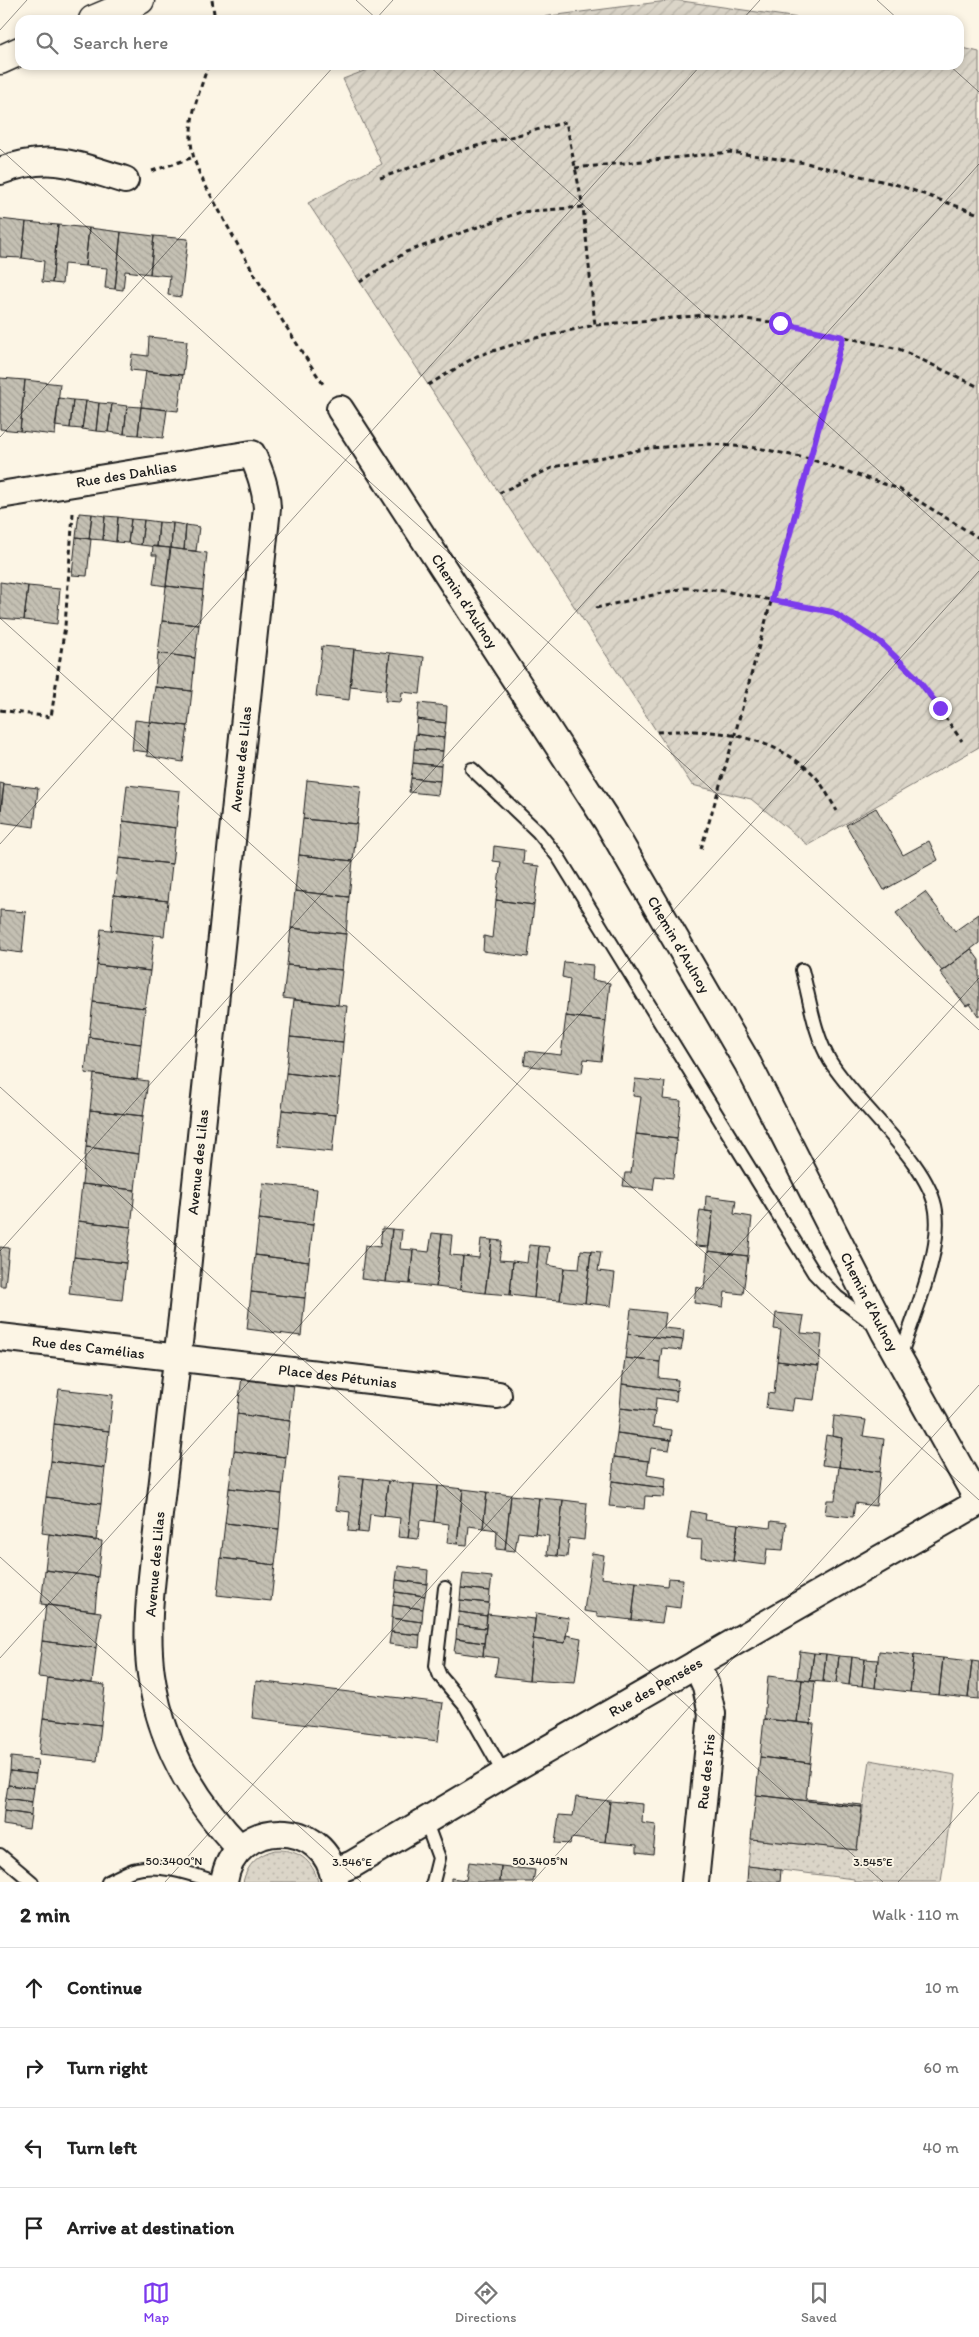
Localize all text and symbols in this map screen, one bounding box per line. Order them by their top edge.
search box [15,15,964,70]
icon: search [33,29,61,57]
text: Search here [73,31,168,54]
route start [769,312,792,335]
street label: Rue des Dahlias [75,457,178,492]
street label: Chemin d'Aulnoy [427,550,502,652]
route end [929,697,952,720]
street label: Avenue des Lilas [227,705,256,813]
street label: Chemin d'Aulnoy [644,893,714,996]
street label: Avenue des Lilas [184,1108,213,1216]
street label: Chemin d'Aulnoy [836,1249,903,1355]
street label: Rue des Camélias [31,1332,146,1363]
street label: Place des Pétunias [277,1360,398,1392]
street label: Avenue des Lilas [141,1510,169,1618]
street label: Rue des Pensées [606,1653,706,1721]
street label: Rue des Iris [693,1733,719,1810]
text: 50.3400°N [146,1854,202,1868]
text: 50.3405°N [512,1854,568,1868]
text: 3.546°E [332,1855,372,1869]
text: 3.545°E [853,1855,893,1869]
text: 2 min [20,1902,70,1927]
text: Walk · 110 m [872,1905,959,1924]
icon: ahead [20,1974,48,2002]
text: Continue [67,1976,142,1999]
text: 10 m [925,1978,959,1997]
icon: right [20,2054,48,2082]
text: Turn right [67,2056,148,2079]
text: 60 m [924,2058,959,2077]
icon: left [20,2134,48,2162]
text: Turn left [67,2136,137,2159]
text: 40 m [922,2138,959,2157]
icon: arrive [20,2214,48,2242]
text: Arrive at destination [67,2216,234,2239]
tab: Map [142,2279,170,2326]
tab: Directions [455,2279,516,2326]
tab: Saved [801,2279,837,2326]

